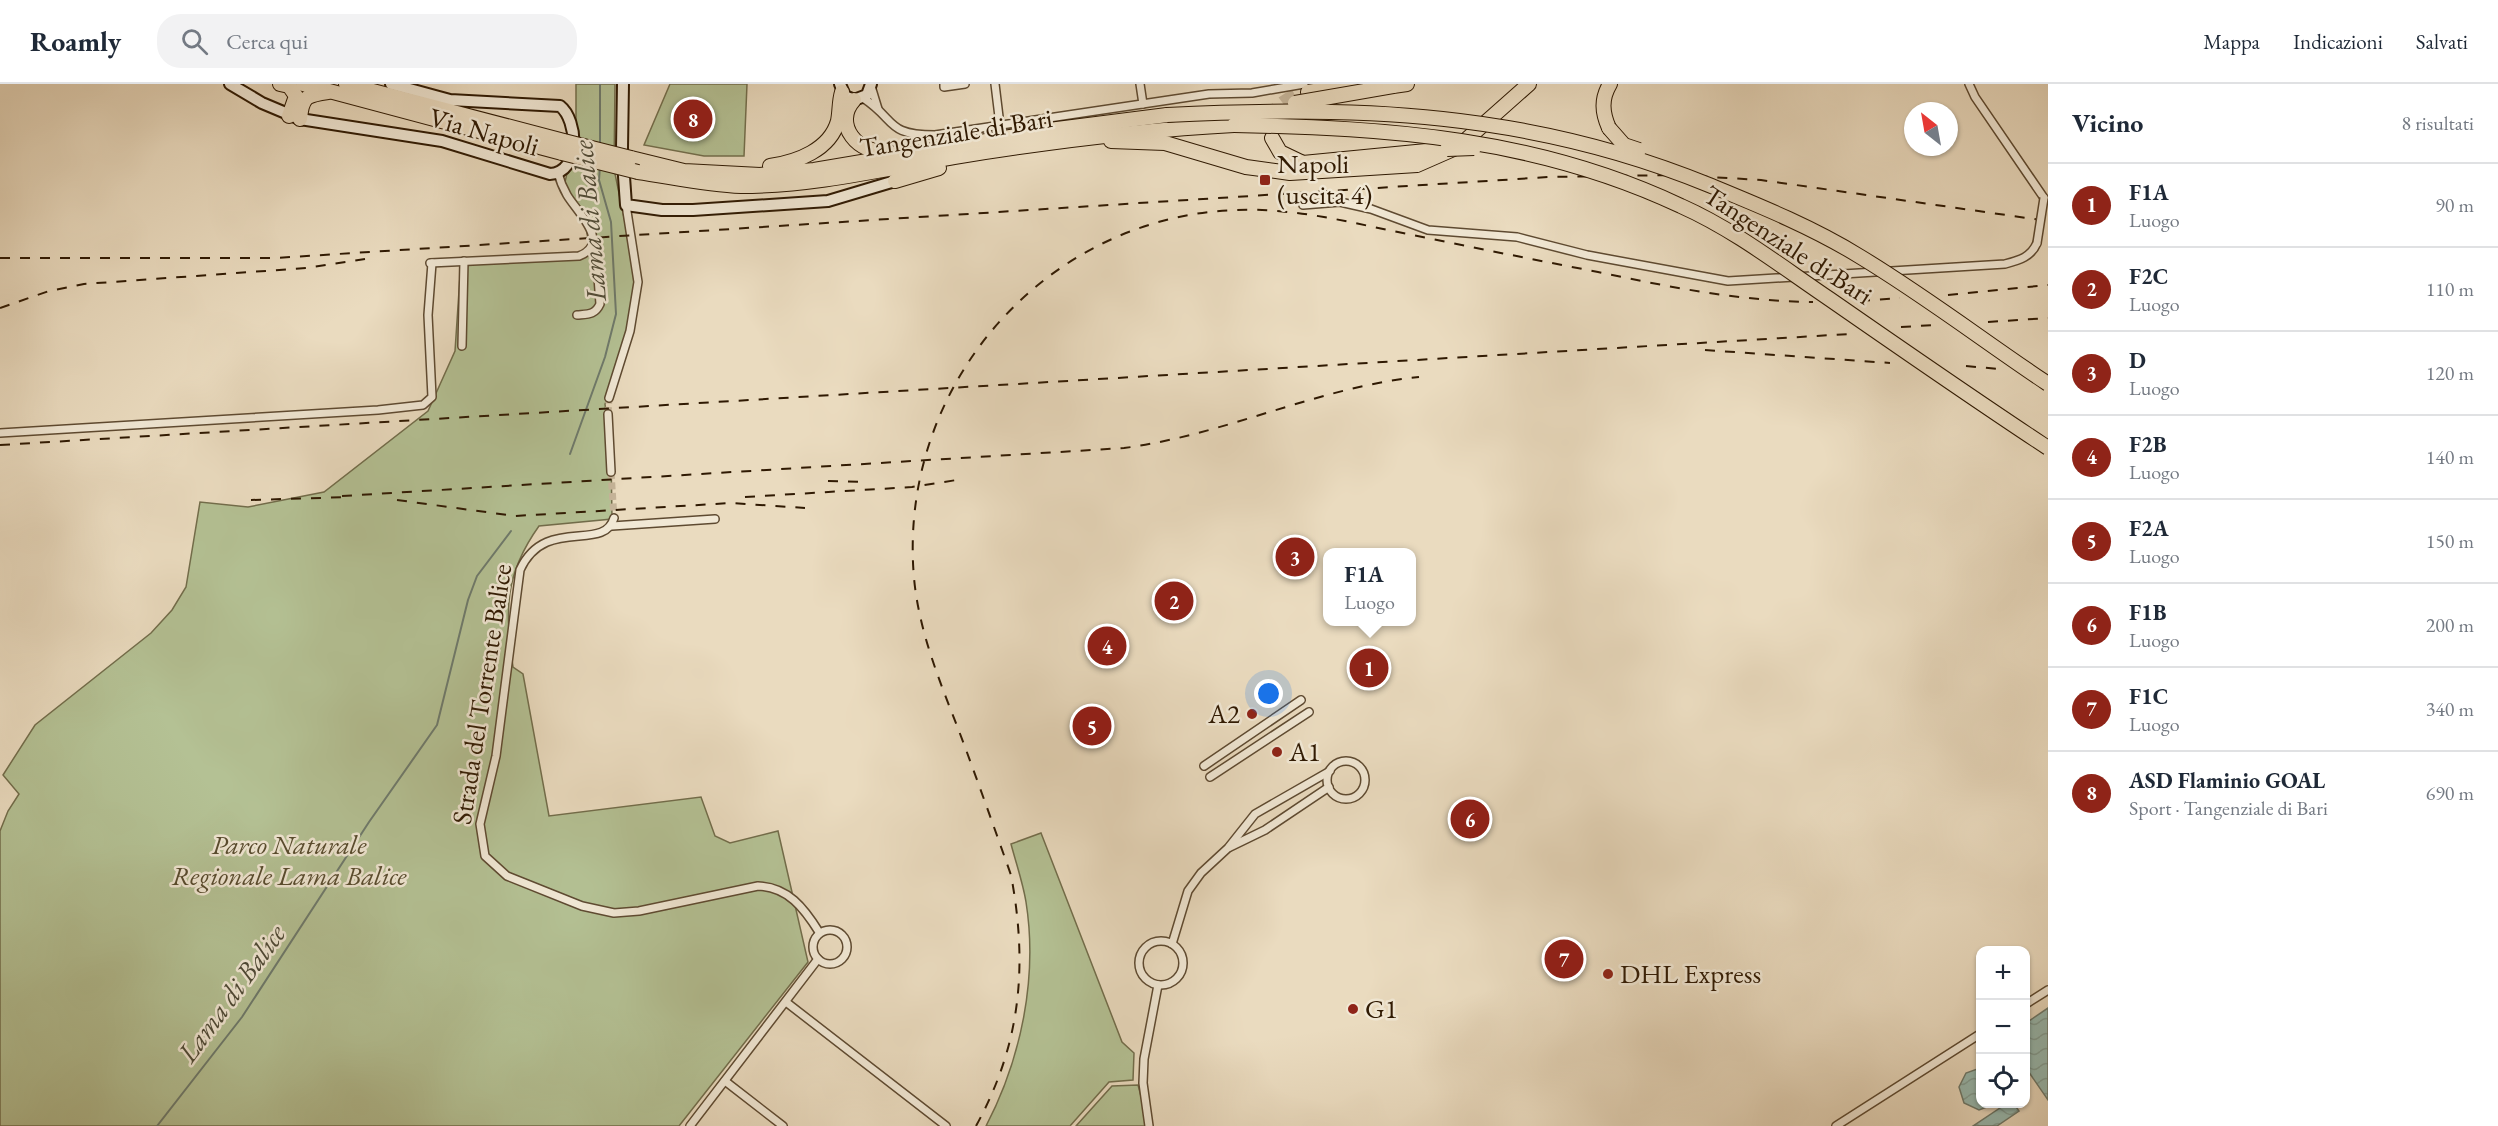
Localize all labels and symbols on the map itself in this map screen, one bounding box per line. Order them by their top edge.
pin: 8 [674,96,712,141]
street label: Via Napoli [425,99,543,164]
street label: Tangenziale di Bari [857,100,1055,165]
north arrow [1904,102,1958,156]
water label: Lama di Balice [564,138,614,304]
place label: Napoli (uscita 4) [1277,146,1372,212]
marker: Napoli (uscita 4) [1258,173,1272,187]
street label: Tangenziale di Bari [1697,177,1880,312]
pin: 3 [1276,534,1314,580]
street label: Strada del Torrente Balice [444,561,519,827]
pin: 2 [1154,578,1194,624]
pin: 4 [1088,624,1126,668]
pin: 1 [1350,646,1388,690]
your location [1254,679,1283,708]
place label: A2 [1207,696,1240,731]
pin: 5 [1072,704,1112,748]
marker: A2 [1245,707,1259,721]
place label: A1 [1288,734,1321,769]
marker: A1 [1270,745,1284,759]
pin: 6 [1450,796,1490,842]
park label: Parco Naturale Regionale Lama Balice [172,827,407,893]
water label: Lama di Balice [168,917,293,1070]
pin: 7 [1544,936,1584,982]
place label: DHL Express [1620,956,1761,991]
marker: DHL Express [1601,967,1615,981]
place label: G1 [1365,991,1398,1026]
marker: G1 [1346,1002,1360,1016]

